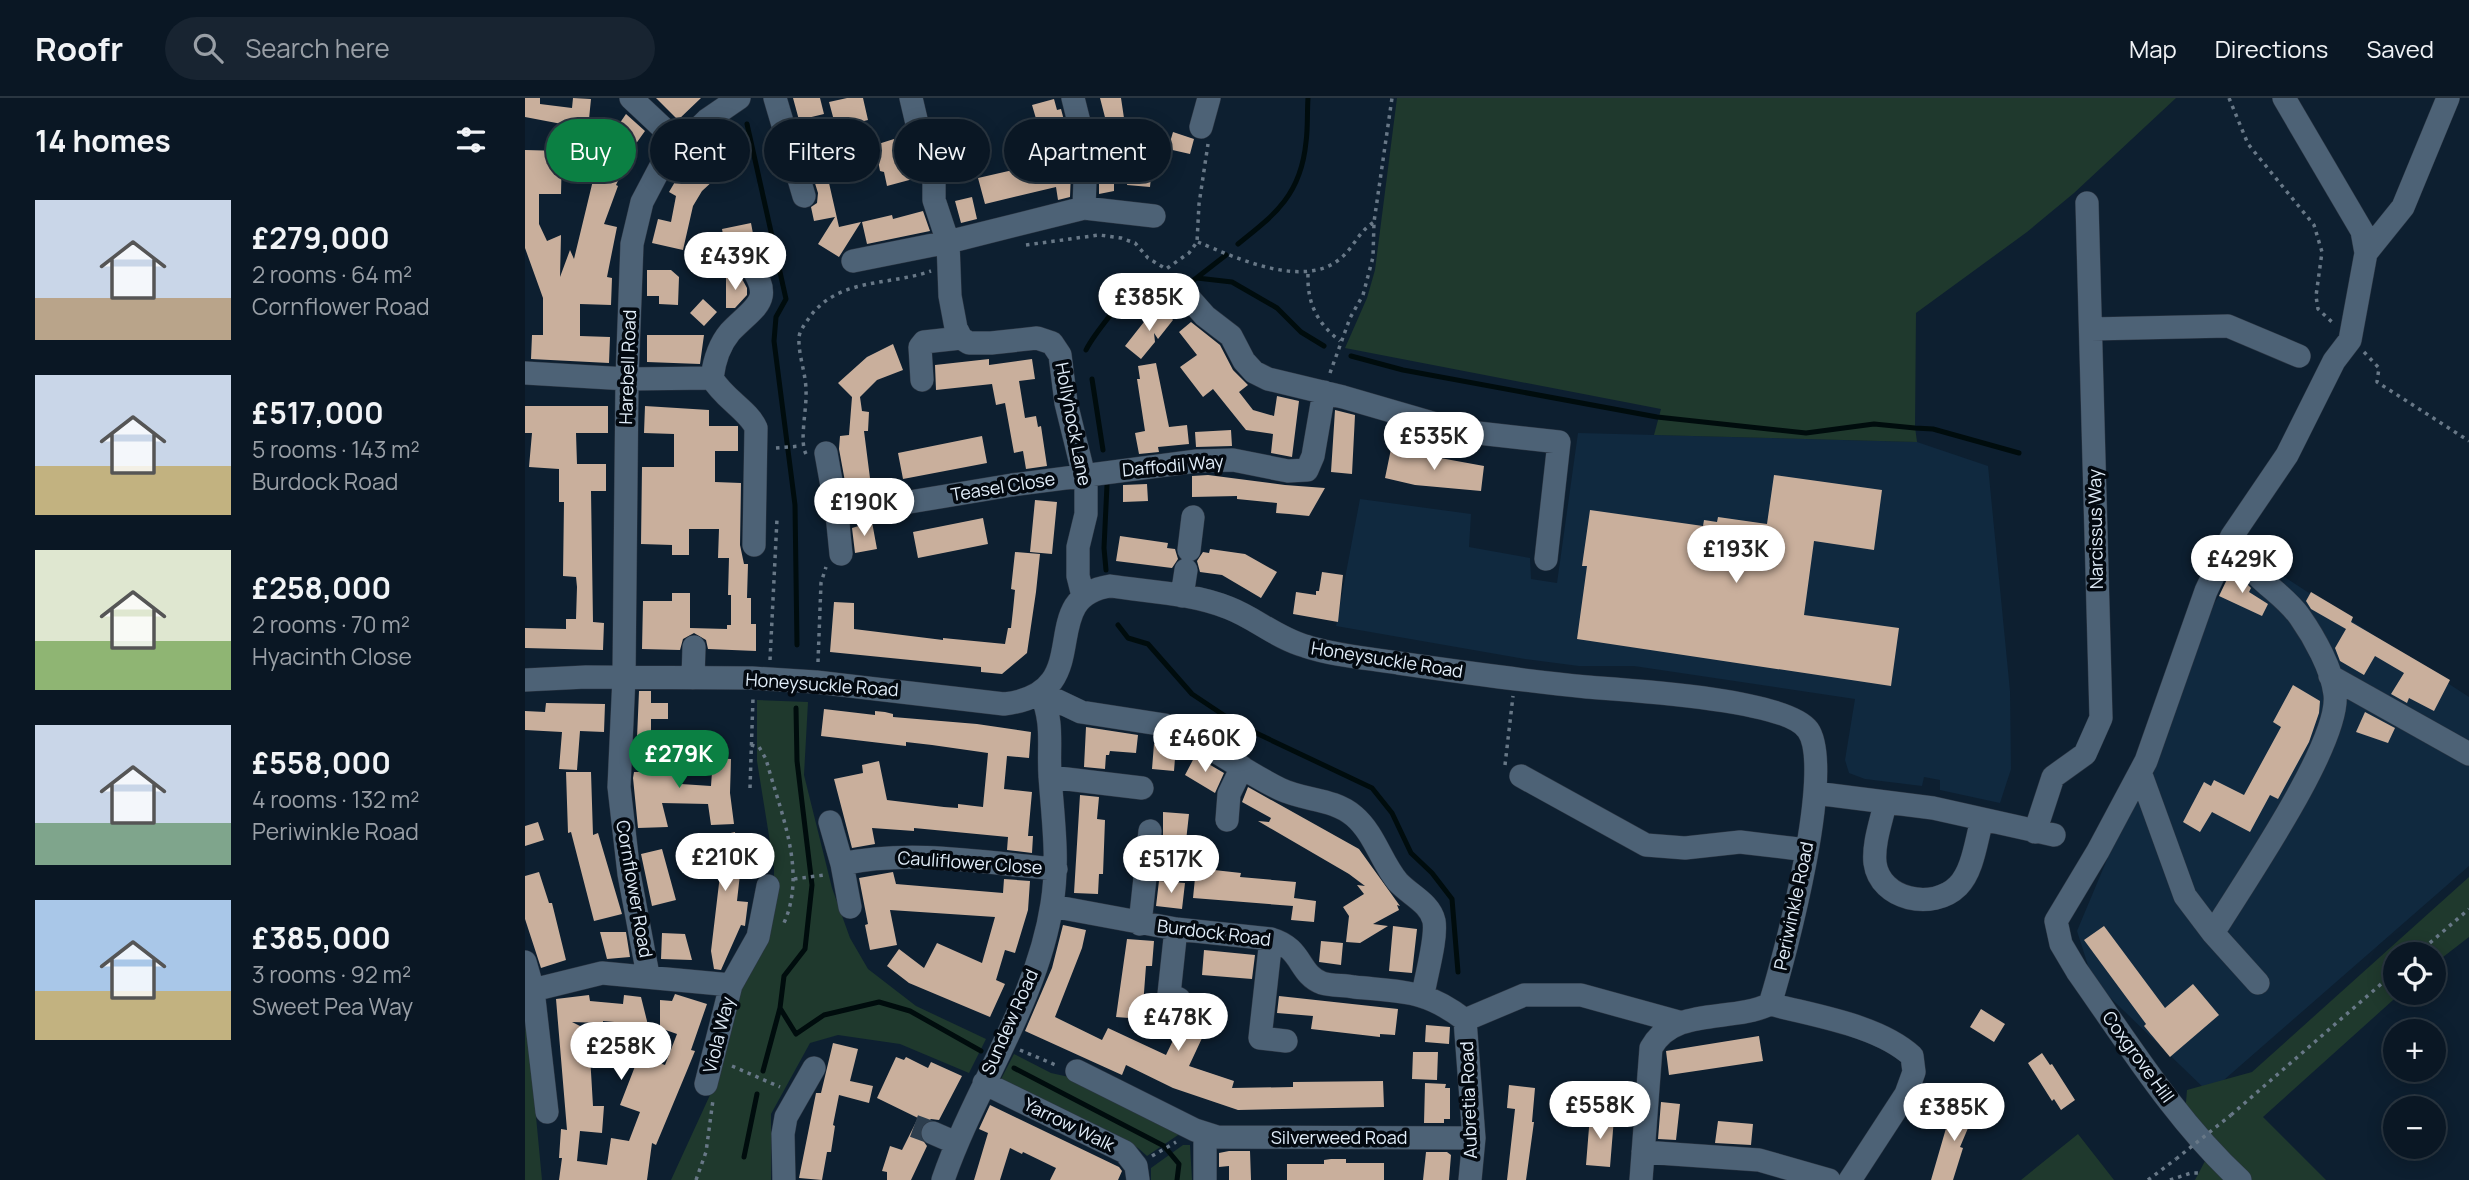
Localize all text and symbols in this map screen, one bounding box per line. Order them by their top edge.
search box [165,17,655,80]
text: Roofr [35,26,123,71]
icon: search [189,29,227,67]
text: Search here [245,30,390,66]
text: Map [2129,32,2177,65]
text: Directions [2215,32,2328,65]
text: Saved [2366,32,2434,65]
chip: Buy [546,119,636,182]
chip: Rent [650,119,750,182]
chip: Filters [764,119,880,182]
chip: New [894,119,990,182]
chip: Apartment [1004,119,1171,182]
text: 14 homes [35,120,171,161]
icon: filters [452,121,490,159]
text: £279,000 [252,217,390,258]
icon: home [91,228,175,312]
pin: £439K [686,232,784,292]
text: £439K [700,239,770,271]
text: 2 rooms · 64 m² [252,258,412,290]
pin: £385K [1100,274,1198,333]
text: £385K [1115,280,1183,312]
text: Cornflower Road [252,290,430,322]
street label: Harebell Road [613,309,641,425]
street label: Hollyhock Lane [1050,360,1098,487]
text: £517,000 [252,392,384,433]
icon: home [91,403,175,487]
pin: £535K [1385,412,1483,472]
text: £535K [1400,419,1468,451]
text: 5 rooms · 143 m² [252,433,420,465]
street label: Daffodil Way [1121,449,1225,481]
text: Burdock Road [252,465,398,497]
street label: Teasel Close [949,466,1057,506]
street label: Narcissus Way [2082,468,2108,589]
pin: £190K [815,478,913,538]
text: £190K [830,485,898,517]
pin: £193K [1687,526,1785,585]
text: £193K [1703,532,1769,564]
pin: £429K [2193,536,2291,595]
text: £429K [2207,542,2277,574]
text: £258,000 [252,567,391,608]
icon: home [91,578,175,662]
text: 2 rooms · 70 m² [252,608,410,640]
street label: Honeysuckle Road [1309,635,1465,683]
text: Hyacinth Close [252,640,412,672]
street label: Honeysuckle Road [745,667,899,701]
pin: £460K [1156,714,1254,774]
text: £460K [1169,721,1241,753]
pin: £279K [630,730,728,790]
text: £279K [645,737,713,769]
text: £558,000 [252,742,391,783]
icon: home [91,753,175,837]
text: 4 rooms · 132 m² [252,783,420,815]
text: Periwinkle Road [252,815,419,847]
street label: Cornflower Road [611,818,659,959]
pin: £210K [676,834,774,893]
pin: £517K [1122,836,1220,895]
street label: Periwinkle Road [1768,839,1818,972]
text: £210K [692,840,758,872]
text: £517K [1139,842,1203,874]
street label: Cauliflower Close [897,845,1043,879]
street label: Burdock Road [1156,913,1272,951]
text: £385,000 [252,917,391,958]
icon: home [91,928,175,1012]
map controls [2383,942,2446,1159]
button: locate [2383,942,2446,1005]
text: 3 rooms · 92 m² [252,958,411,990]
street label: Sundew Road [975,965,1043,1078]
text: Sweet Pea Way [252,990,413,1022]
street label: Viola Way [697,993,739,1076]
pin: £478K [1129,993,1227,1053]
text: £478K [1144,1000,1212,1032]
street label: Coxgrove Hill [2097,1006,2180,1107]
button: + [2383,1019,2446,1082]
pin: £258K [572,1023,670,1082]
text: £258K [586,1029,656,1061]
street label: Aubretia Road [1454,1041,1482,1159]
pin: £558K [1551,1082,1649,1141]
pin: £385K [1905,1084,2003,1143]
text: £558K [1565,1088,1635,1120]
text: £385K [1920,1090,1988,1122]
street label: Yarrow Walk [1020,1092,1120,1157]
button: − [2383,1096,2446,1159]
street label: Silverweed Road [1271,1125,1407,1149]

